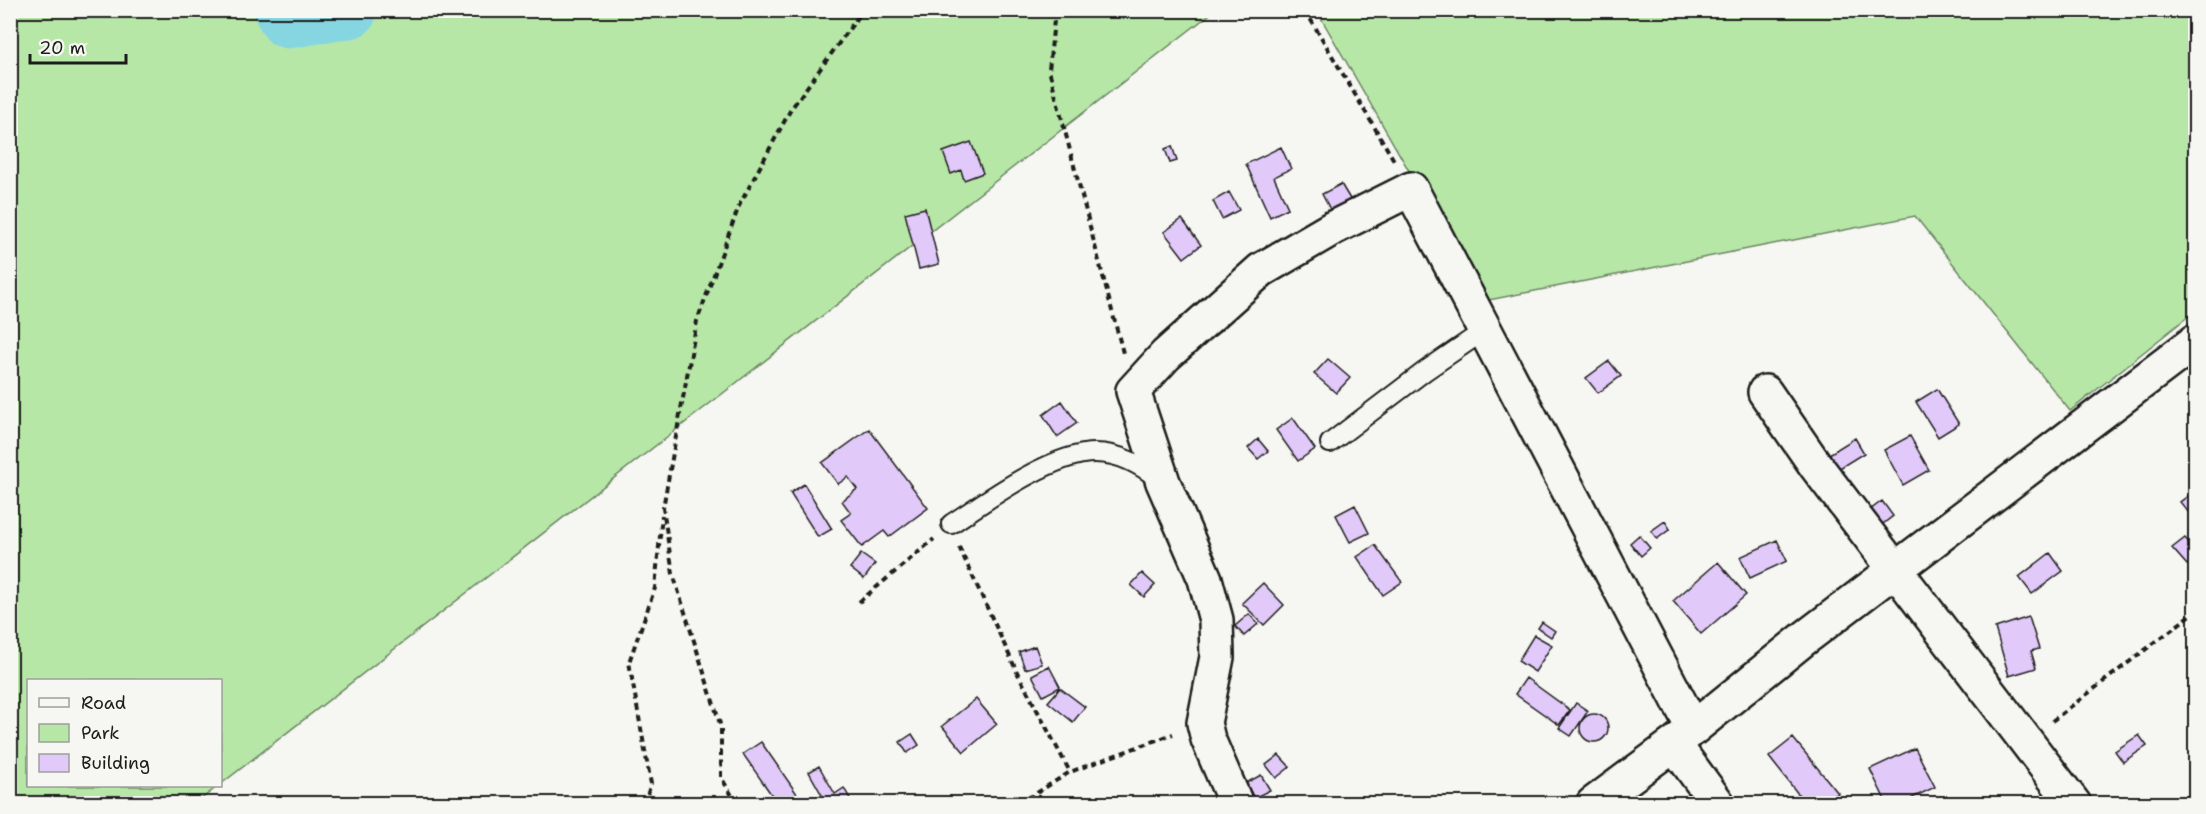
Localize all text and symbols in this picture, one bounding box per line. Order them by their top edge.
scale bar [30,27,126,65]
text: 20 m [39,36,85,60]
legend [27,679,222,787]
text: Road [81,691,126,715]
text: Park [81,721,120,745]
text: Building [81,751,150,775]

